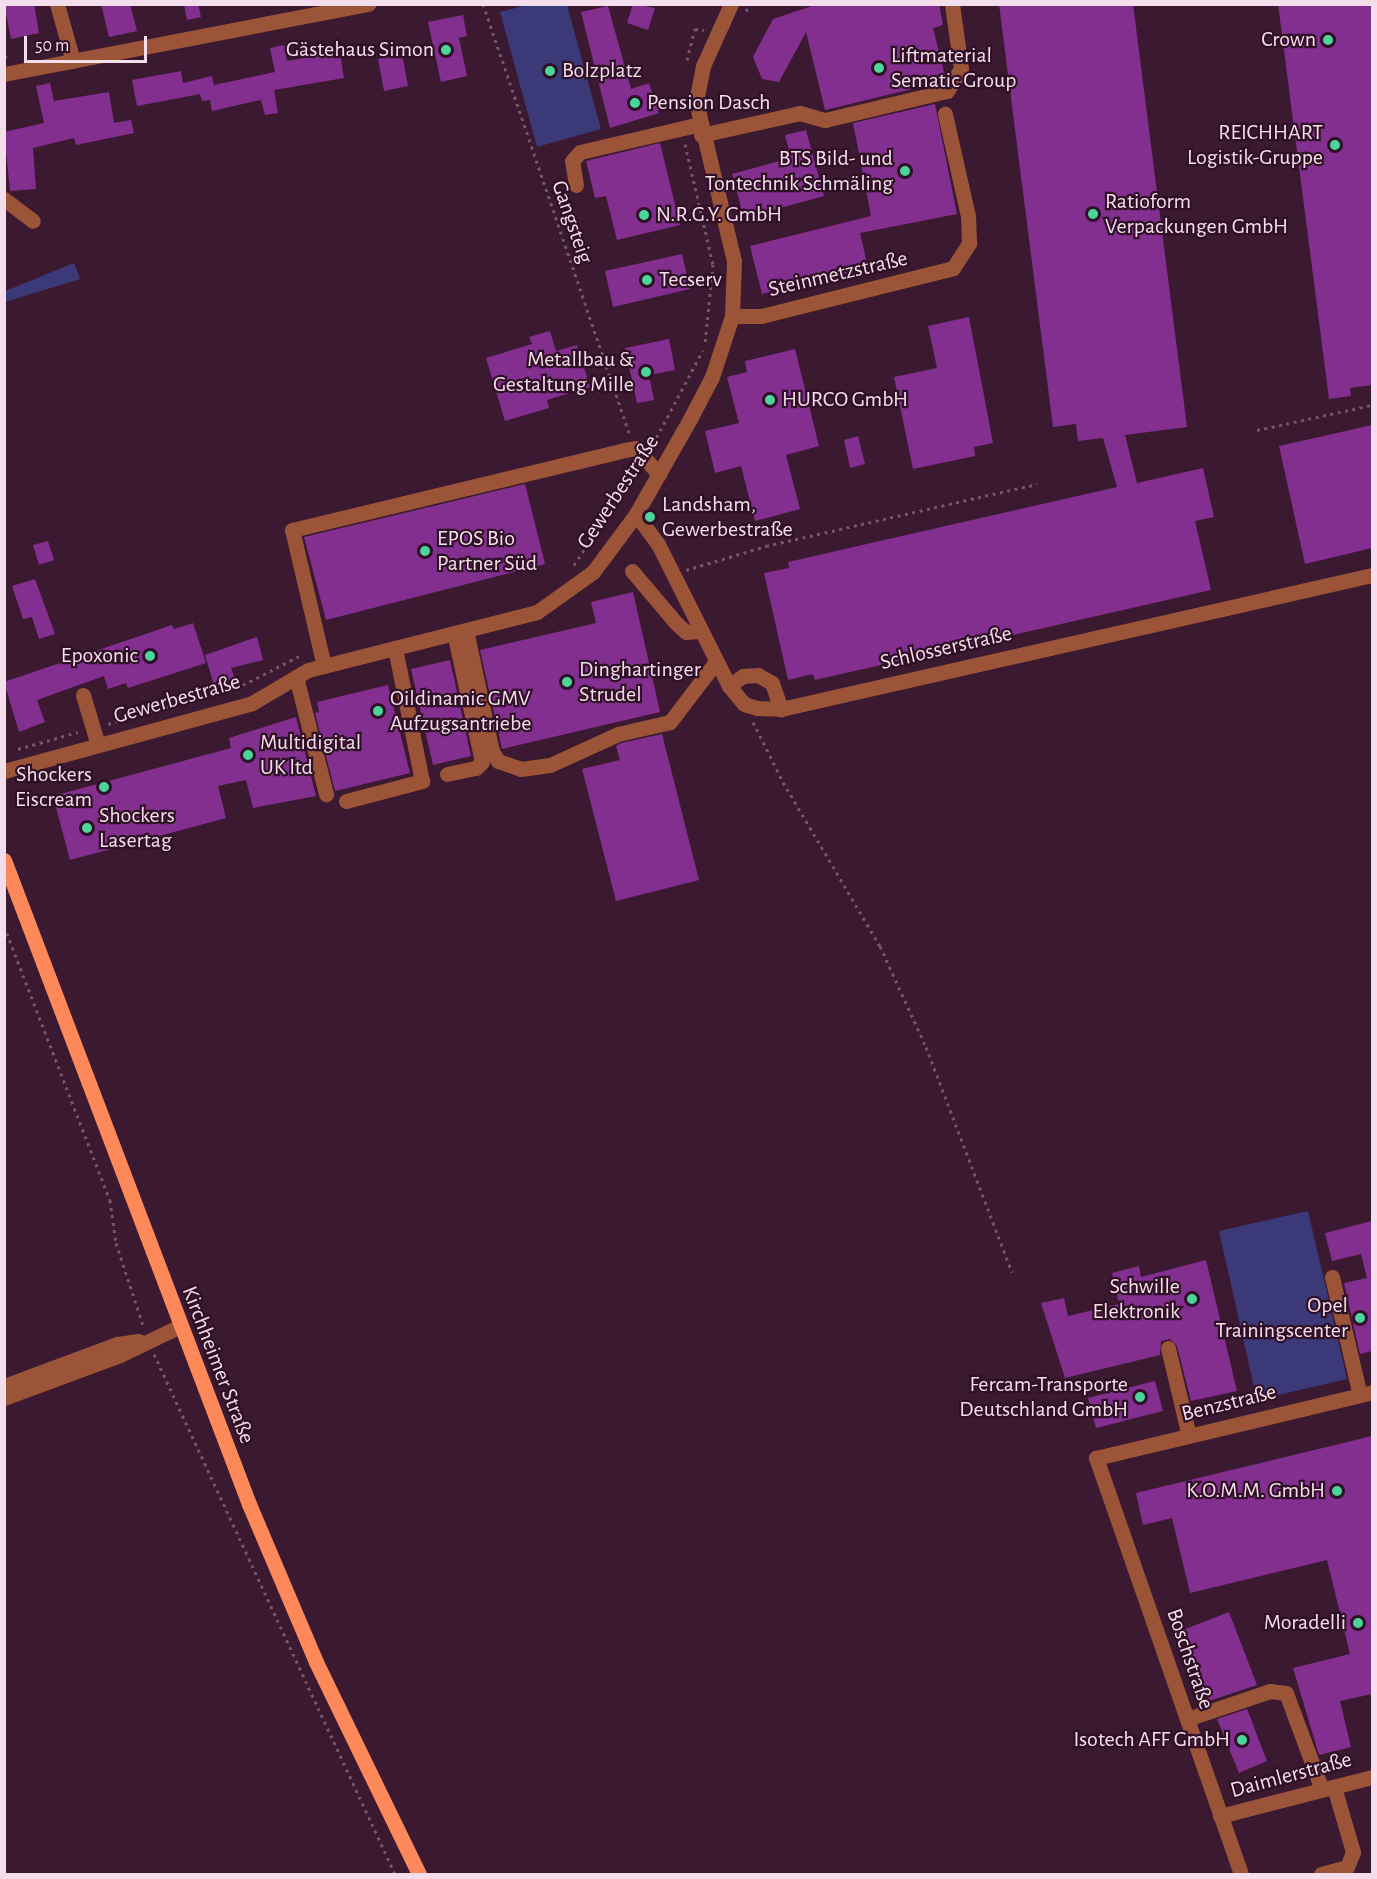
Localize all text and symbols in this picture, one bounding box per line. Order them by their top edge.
scale bar [27,24,150,62]
place label: Crown [1261,27,1316,53]
marker: Crown [1321,33,1335,47]
text: 50 m [35,37,69,55]
place label: Gästehaus Simon [286,37,434,63]
place label: Liftmaterial Sematic Group [891,42,1016,94]
marker: Gästehaus Simon [439,43,453,57]
place label: Bolzplatz [562,58,642,84]
marker: Liftmaterial Sematic Group [872,61,886,75]
marker: Bolzplatz [543,64,557,78]
place label: Pension Dasch [647,90,770,116]
marker: Pension Dasch [628,96,642,110]
place label: REICHHART Logistik-Gruppe [1187,119,1323,170]
marker: REICHHART Logistik-Gruppe [1328,138,1342,152]
place label: BTS Bild- und Tontechnik Schmäling [705,145,893,196]
marker: BTS Bild- und Tontechnik Schmäling [898,164,912,178]
street label: Gangsteig [546,177,598,267]
place label: Ratioform Verpackungen GmbH [1105,188,1288,240]
place label: N.R.G.Y. GmbH [656,202,782,228]
marker: Ratioform Verpackungen GmbH [1086,207,1100,221]
marker: N.R.G.Y. GmbH [637,208,651,222]
street label: Steinmetzstraße [766,245,910,303]
place label: Tecserv [659,267,722,293]
marker: Tecserv [640,273,654,287]
place label: Metallbau & Gestaltung Mille [493,346,634,398]
marker: Metallbau & Gestaltung Mille [639,365,653,379]
place label: HURCO GmbH [782,387,908,413]
marker: HURCO GmbH [763,393,777,407]
street label: Gewerbestraße [571,430,665,554]
place label: Landsham, Gewerbestraße [662,491,793,542]
marker: Landsham, Gewerbestraße [643,510,657,524]
place label: EPOS Bio Partner Süd [437,525,537,576]
marker: EPOS Bio Partner Süd [418,544,432,558]
street label: Schlosserstraße [878,620,1014,676]
place label: Epoxonic [61,643,138,669]
marker: Epoxonic [143,649,157,663]
place label: Dinghartinger Strudel [579,656,701,708]
street label: Gewerbestraße [111,668,243,730]
marker: Dinghartinger Strudel [560,675,574,689]
place label: Oildinamic GMV Aufzugsantriebe [390,685,531,736]
marker: Oildinamic GMV Aufzugsantriebe [371,704,385,718]
place label: Multidigital UK ltd [260,729,361,780]
marker: Multidigital UK ltd [241,748,255,762]
place label: Shockers Eiscream [15,761,92,812]
marker: Shockers Eiscream [97,780,111,794]
place label: Shockers Lasertag [99,802,175,854]
marker: Shockers Lasertag [80,821,94,835]
place label: Schwille Elektronik [1092,1273,1180,1324]
street label: Kirchheimer Straße [176,1283,260,1447]
marker: Schwille Elektronik [1185,1292,1199,1306]
place label: Opel Trainingscenter [1215,1292,1348,1344]
marker: Opel Trainingscenter [1353,1311,1367,1325]
place label: Fercam-Transporte Deutschland GmbH [959,1371,1128,1422]
street label: Benzstraße [1179,1378,1279,1428]
marker: Fercam-Transporte Deutschland GmbH [1133,1390,1147,1404]
place label: K.O.M.M. GmbH [1186,1478,1325,1504]
marker: K.O.M.M. GmbH [1330,1484,1344,1498]
street label: Boschstraße [1160,1605,1220,1713]
place label: Moradelli [1264,1610,1346,1636]
marker: Moradelli [1351,1616,1365,1630]
place label: Isotech AFF GmbH [1073,1727,1230,1753]
marker: Isotech AFF GmbH [1235,1733,1249,1747]
street label: Daimlerstraße [1227,1746,1355,1804]

